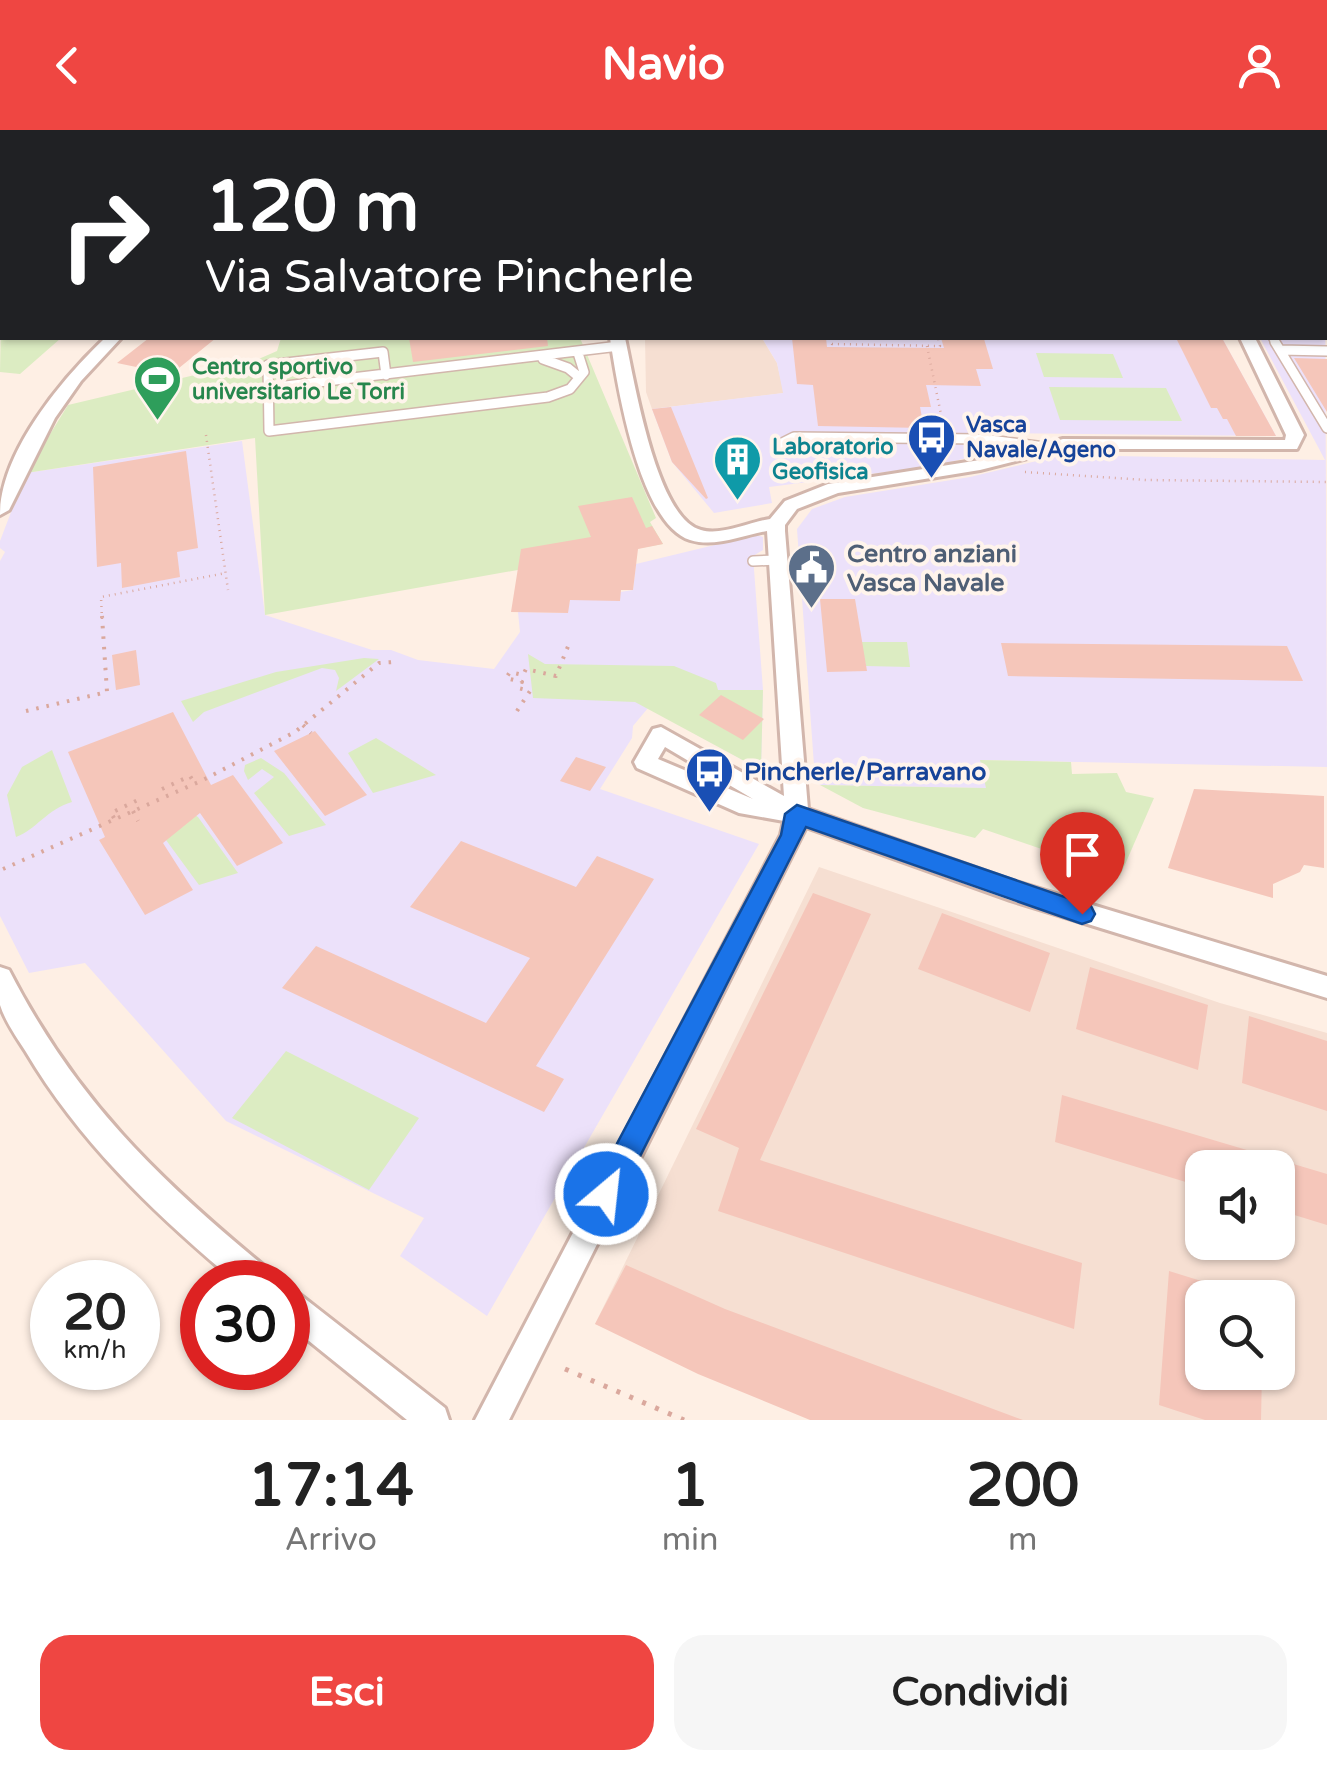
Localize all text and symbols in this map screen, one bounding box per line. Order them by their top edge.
icon: back [40,38,95,93]
text: Navio [602,38,725,92]
icon: person [1232,38,1287,93]
text: 120 m [205,166,419,250]
icon: right [40,170,170,300]
text: Via Salvatore Pincherle [205,251,694,305]
sports icon: Centro sportivo universitario Le Torri [131,354,183,422]
place label: Centro sportivo universitario Le Torri [192,354,405,405]
bus stop icon: Vasca Navale/Ageno [905,412,957,480]
place label: Vasca Navale/Ageno [966,412,1116,463]
building icon: Laboratorio Geofisica [711,434,763,502]
place label: Laboratorio Geofisica [772,434,894,485]
place label: Centro anziani Vasca Navale [847,539,1017,598]
public building icon: Centro anziani Vasca Navale [786,542,838,610]
bus stop icon: Pincherle/Parravano [683,746,735,814]
place label: Pincherle/Parravano [744,757,987,787]
pin [1040,812,1125,915]
icon: arrive [1055,827,1110,882]
position arrow [554,1142,658,1246]
map controls [1185,1150,1295,1390]
button: sound [1185,1150,1295,1260]
speed limit sign: 30 [180,1260,310,1390]
button: search [1185,1280,1295,1390]
text: 20 [64,1283,126,1343]
text: km/h [64,1335,126,1365]
text: 17:14 [248,1450,414,1522]
text: 1 [671,1450,709,1522]
text: 200 [966,1450,1079,1522]
text: Arrivo [285,1521,377,1559]
text: min [662,1521,719,1559]
text: m [1008,1521,1037,1559]
button: Esci [40,1635,654,1750]
button: Condividi [674,1635,1287,1750]

